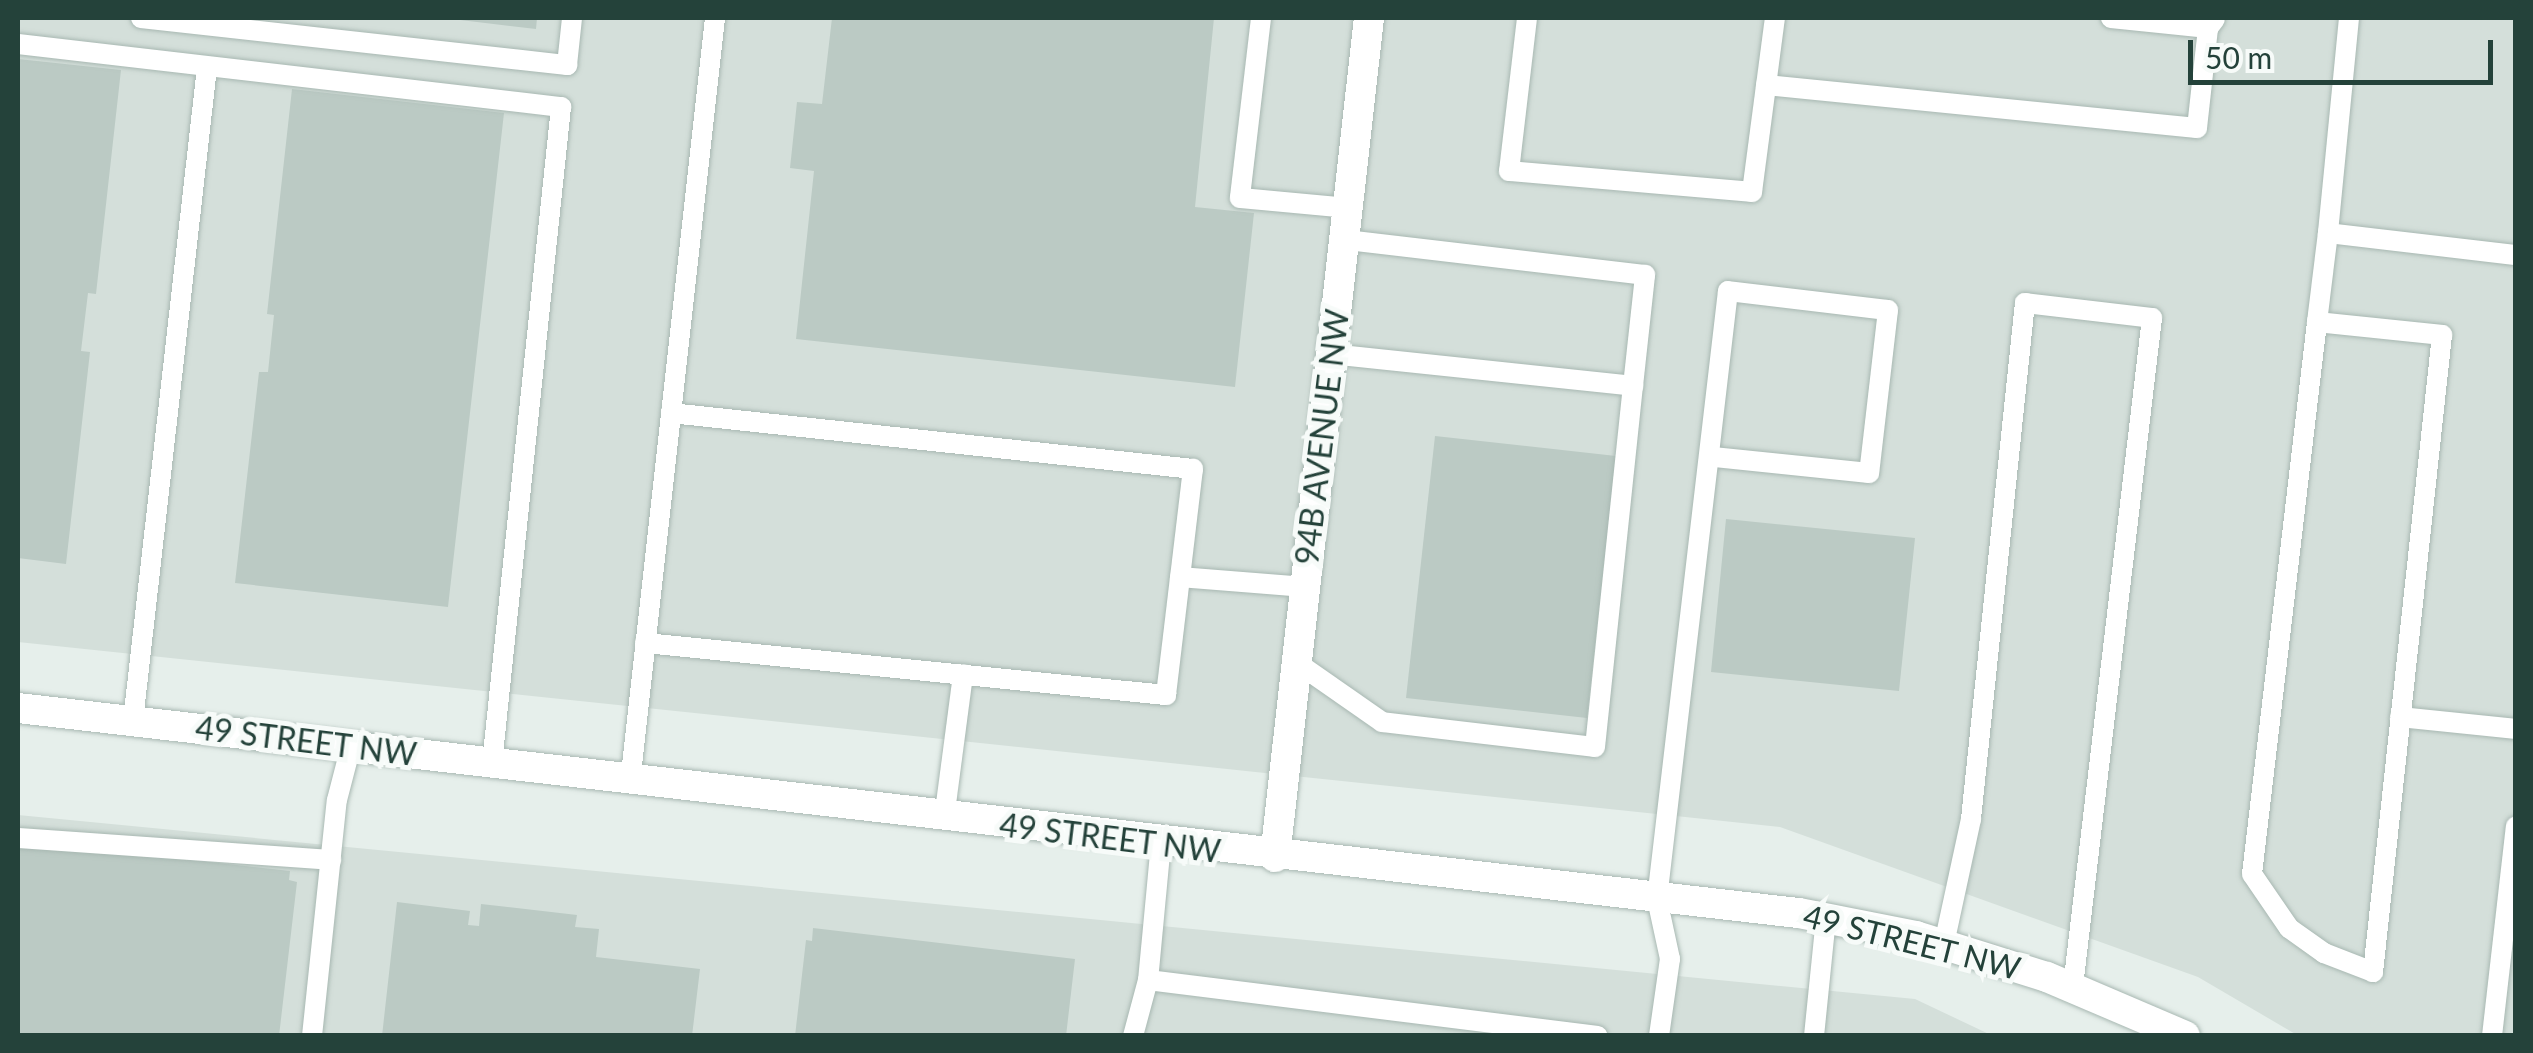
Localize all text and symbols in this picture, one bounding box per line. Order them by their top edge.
scale bar [2193,20,2498,82]
text: 50 m [2205,39,2272,75]
street label: 94B AVENUE NW [1287,306,1357,568]
street label: 49 STREET NW [193,708,419,774]
street label: 49 STREET NW [997,805,1223,871]
street label: 49 STREET NW [1799,896,2025,988]

